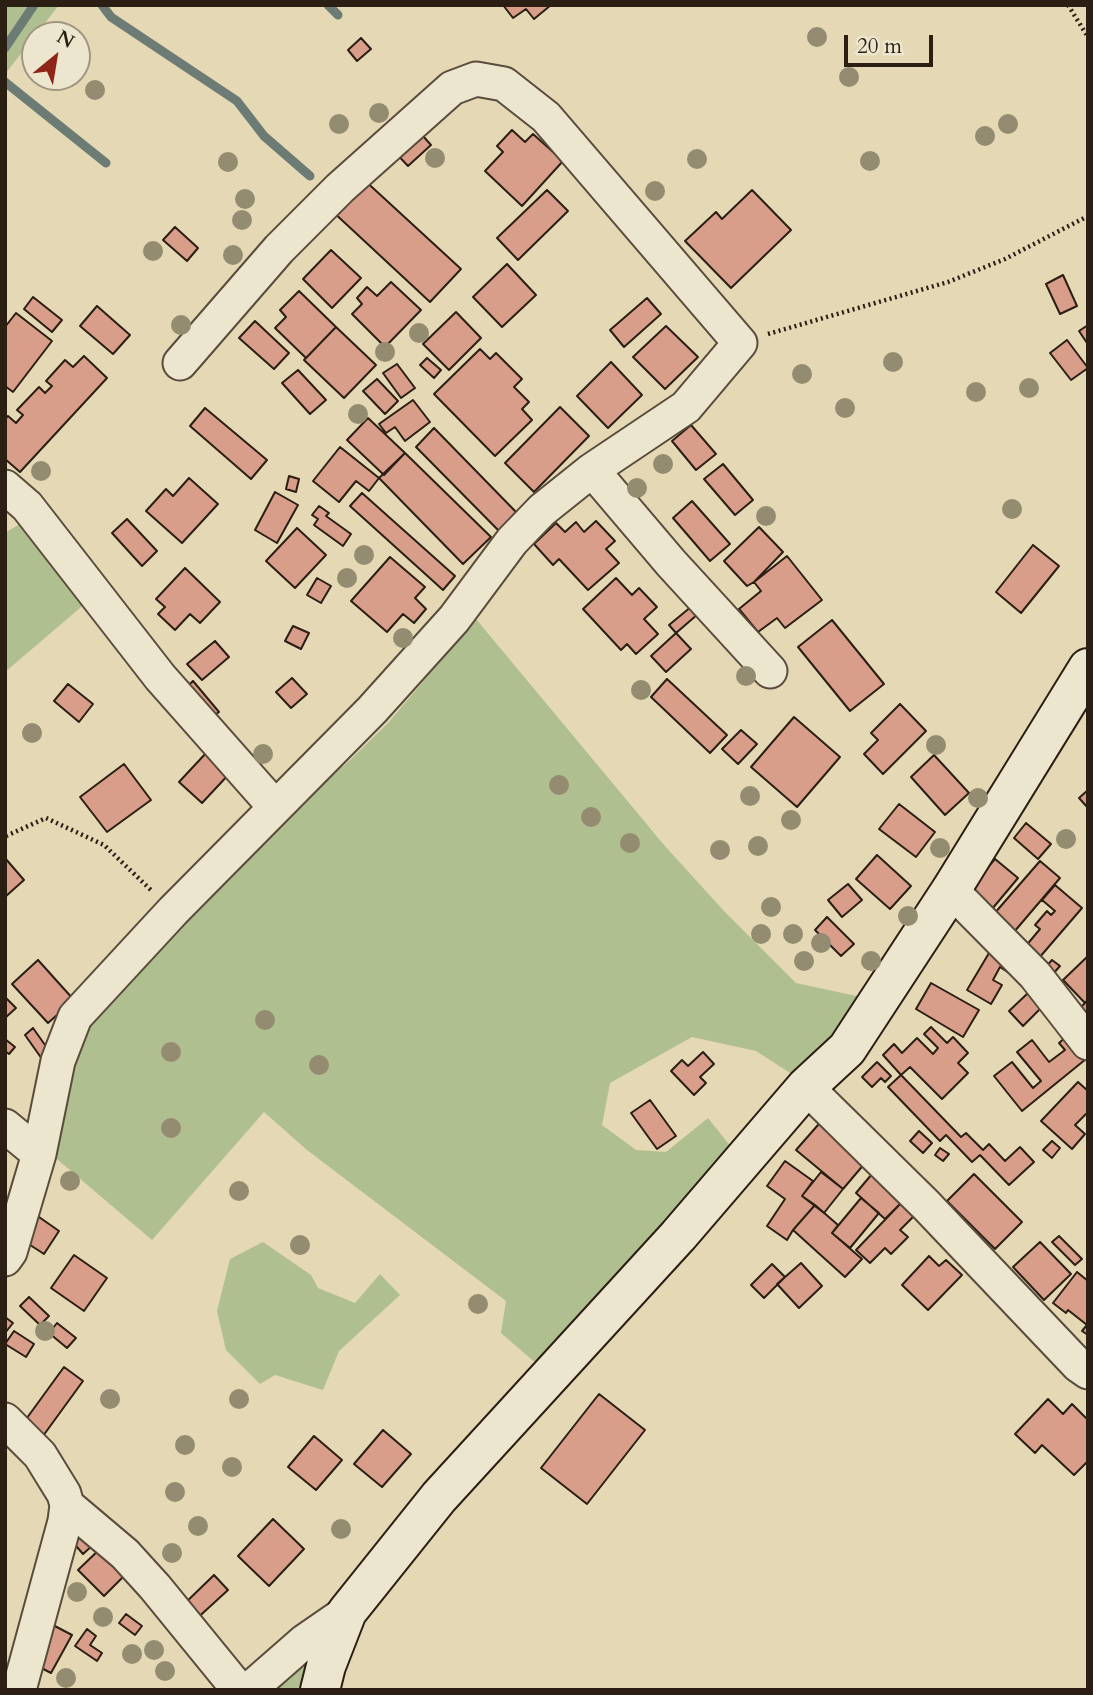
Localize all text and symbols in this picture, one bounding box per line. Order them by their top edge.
north arrow [21,21,91,91]
scale bar [848,21,937,65]
text: N [52,24,79,55]
text: 20 m [857,32,902,61]

